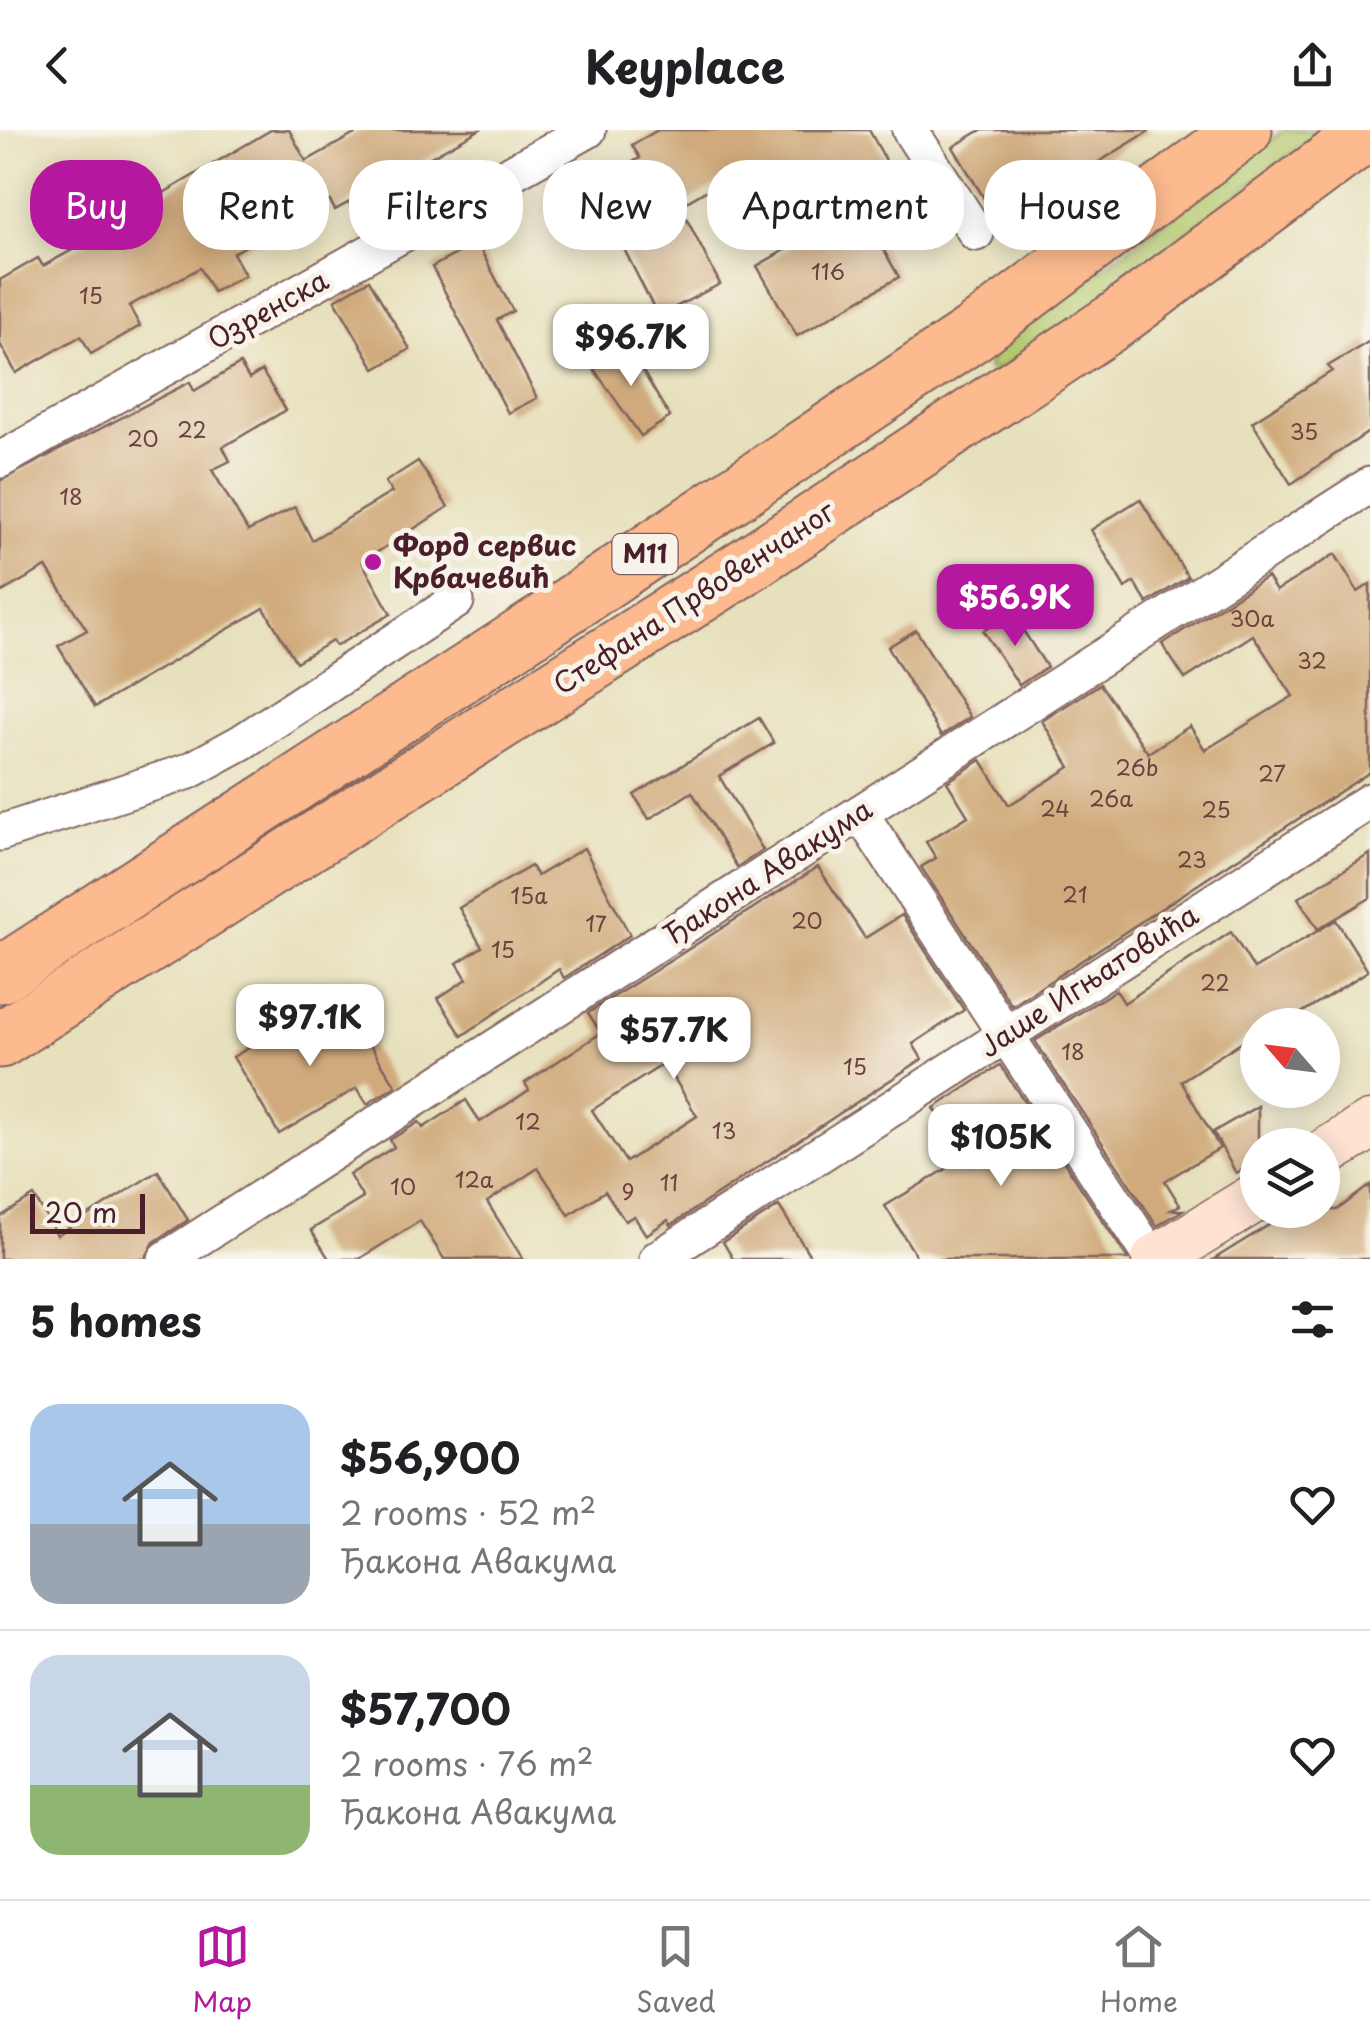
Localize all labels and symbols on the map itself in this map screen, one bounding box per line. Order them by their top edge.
house number: 116 [811,254,845,287]
street label: Озренска [199,257,336,360]
house number: 15 [79,278,103,311]
pin: $96.7K [550,304,712,389]
house number: 22 [177,412,207,445]
house number: 35 [1290,414,1318,447]
house number: 20 [127,421,159,454]
house number: 18 [59,479,83,512]
street label: Стефана Првовенчаног [544,489,843,704]
place label: Форд сервис Крбачевић [393,523,577,598]
road number: M11 [612,534,678,574]
marker: Форд сервис Крбачевић [362,551,384,573]
pin: $56.9K [934,564,1096,649]
house number: 30a [1230,601,1274,634]
house number: 32 [1297,643,1327,676]
house number: 26b [1116,750,1158,783]
house number: 27 [1258,756,1286,789]
house number: 26a [1089,781,1133,814]
street label: Ђакона Авакума [654,786,881,955]
house number: 24 [1040,791,1070,824]
house number: 25 [1201,792,1231,825]
house number: 23 [1177,842,1207,875]
house number: 21 [1062,877,1088,910]
house number: 15a [510,878,548,911]
street label: Јаше Игњатовића [970,892,1206,1067]
house number: 20 [791,903,823,936]
house number: 17 [585,906,607,939]
house number: 15 [491,932,515,965]
house number: 22 [1200,965,1230,998]
pin: $97.1K [229,984,391,1069]
pin: $57.7K [593,997,755,1082]
north arrow [1240,1008,1340,1108]
house number: 18 [1061,1034,1085,1067]
house number: 15 [843,1049,867,1082]
house number: 12 [515,1104,541,1137]
pin: $105K [931,1104,1071,1189]
house number: 13 [712,1113,736,1146]
house number: 12a [455,1162,494,1195]
house number: 11 [660,1165,678,1198]
house number: 10 [390,1169,416,1202]
house number: 9 [622,1174,634,1207]
scale bar [30,1189,145,1234]

